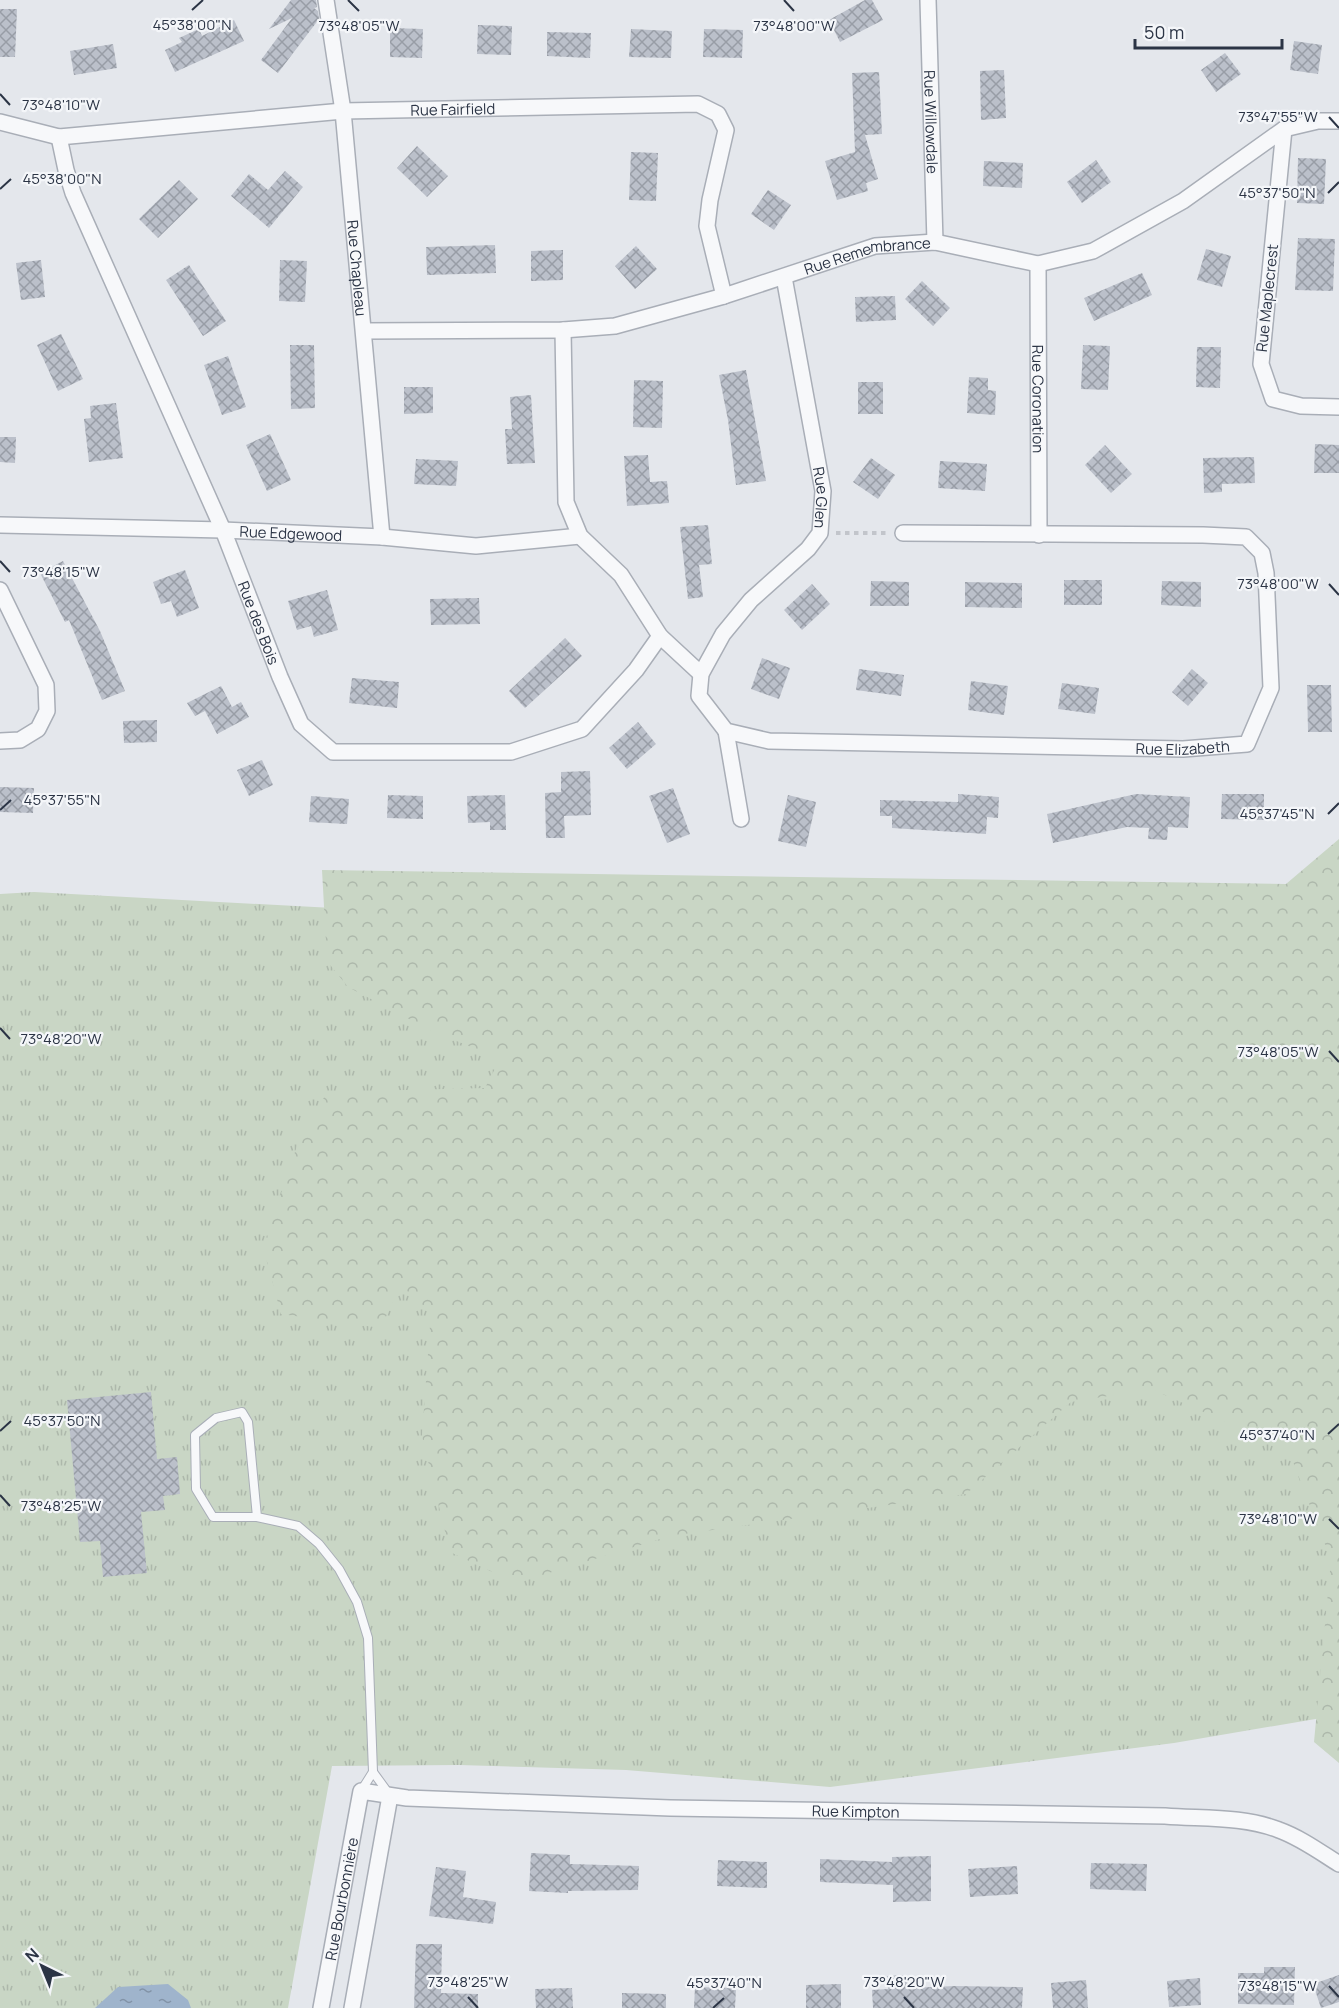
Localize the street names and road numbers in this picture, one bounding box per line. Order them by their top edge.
street label: Rue Willowdale [920,70,944,174]
street label: Rue Fairfield [410,97,496,120]
street label: Rue Chapleau [343,219,372,317]
street label: Rue Remembrance [801,232,932,279]
street label: Rue Maplecrest [1251,243,1283,353]
street label: Rue Coronation [1028,345,1049,453]
street label: Rue Glen [808,465,834,529]
street label: Rue Edgewood [239,520,343,546]
street label: Rue des Bois [233,578,285,668]
street label: Rue Elizabeth [1135,735,1231,760]
street label: Rue Kimpton [812,1800,900,1822]
street label: Rue Bourbonnière [320,1835,363,1962]

